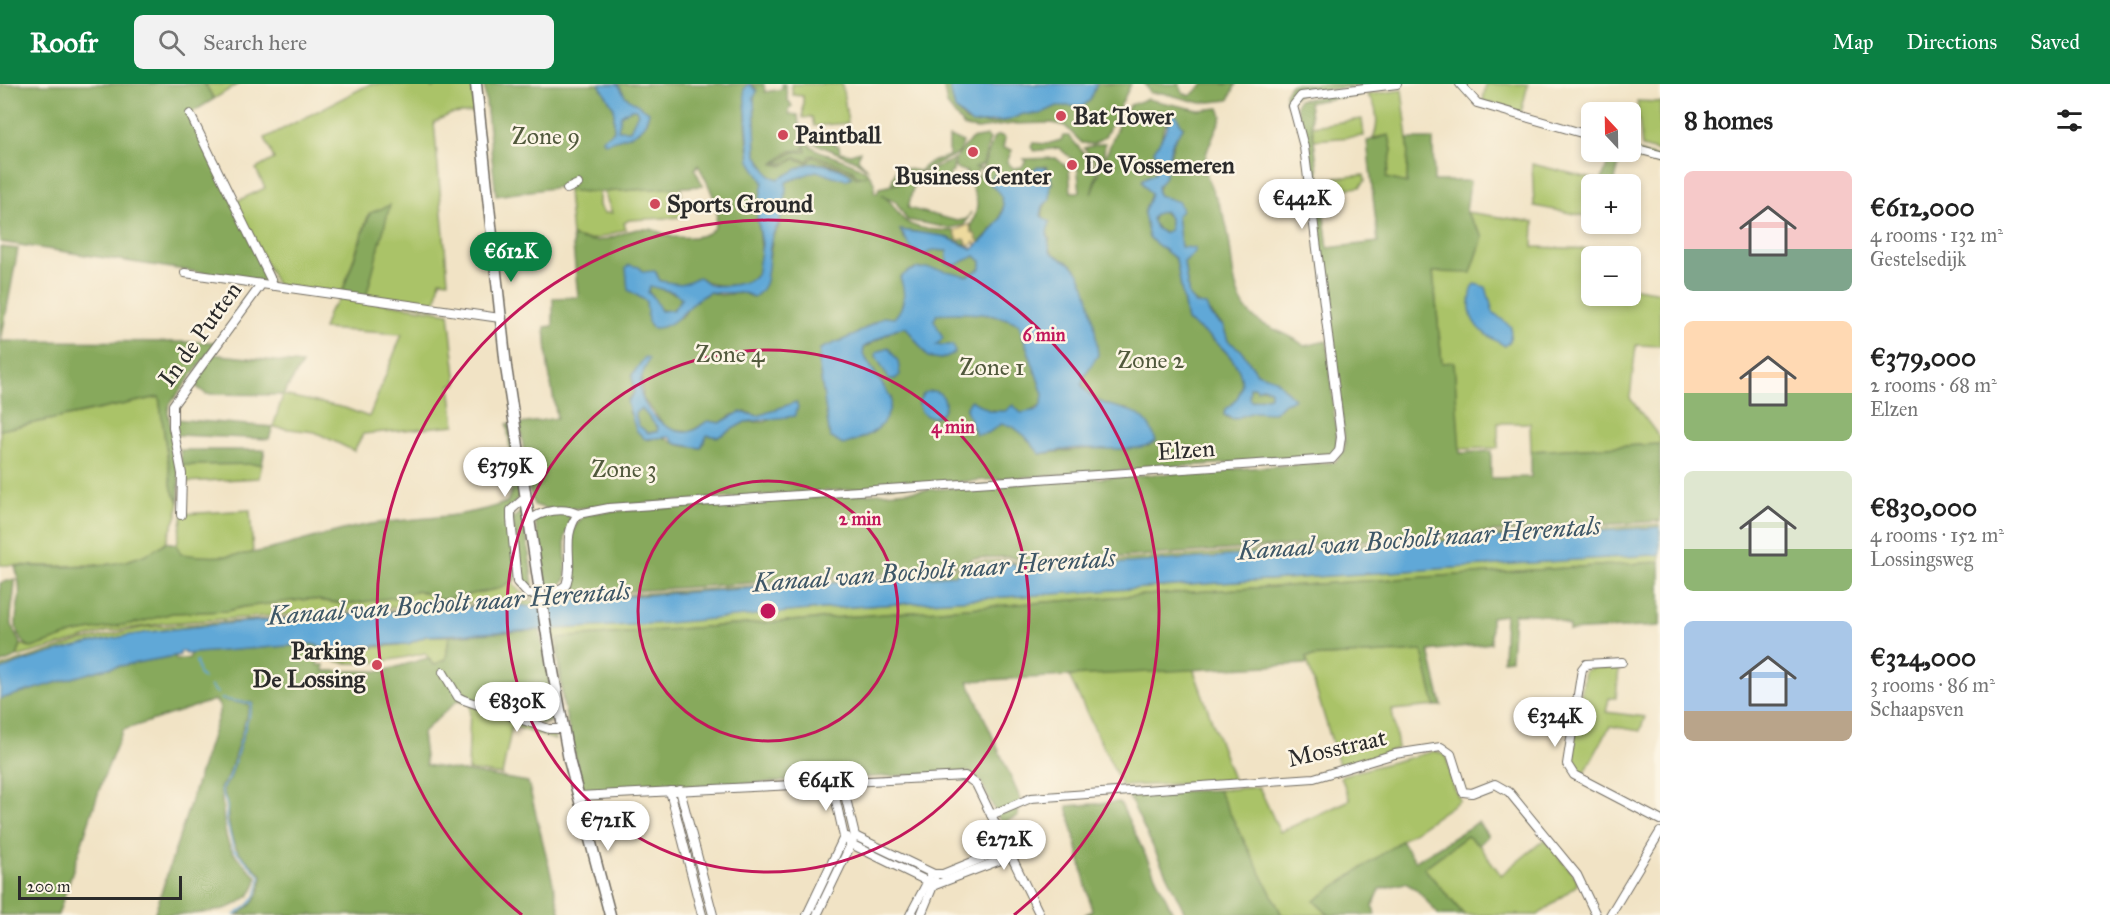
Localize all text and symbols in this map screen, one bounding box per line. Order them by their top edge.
search box [134,15,554,69]
text: Roofr [30,25,98,60]
icon: search [155,26,188,59]
text: Search here [203,29,307,56]
text: Map [1833,29,1874,55]
text: Directions [1907,29,1997,55]
text: Saved [2030,29,2080,55]
place label: Bat Tower [1073,101,1175,131]
north arrow [1581,102,1641,162]
map controls [1581,102,1641,306]
text: 8 homes [1684,104,1773,136]
icon: filters [2053,104,2086,137]
marker: Bat Tower [1054,109,1068,123]
place label: Paintball [795,120,882,150]
park label: Zone 9 [512,121,580,151]
marker: Paintball [776,128,790,142]
marker: Business Center [966,145,980,159]
place label: De Vossemeren [1084,150,1235,180]
marker: De Vossemeren [1065,158,1079,172]
place label: Business Center [895,161,1052,191]
button: + [1581,174,1641,234]
pin: €442K [1260,179,1344,230]
text: €442K [1273,186,1331,210]
place label: Sports Ground [667,189,814,219]
text: €612,000 [1870,191,1975,223]
icon: home [1732,195,1804,267]
marker: Sports Ground [648,197,662,211]
text: 4 rooms · 132 m² [1870,223,2003,247]
pin: €612K [469,232,553,283]
text: €612K [484,239,538,263]
button: − [1581,246,1641,306]
text: Gestelsedijk [1870,247,1966,271]
street label: In de Putten [152,276,248,392]
text: 6 min [1023,324,1066,346]
park label: Zone 4 [696,339,765,369]
text: €379,000 [1870,341,1976,373]
park label: Zone 2 [1117,345,1185,375]
icon: home [1732,345,1804,417]
park label: Zone 1 [960,352,1024,382]
text: 2 rooms · 68 m² [1870,373,1997,397]
text: Elzen [1870,397,1918,421]
text: 4 min [931,416,975,439]
street label: Elzen [1156,433,1216,467]
pin: €379K [463,447,547,498]
text: €379K [477,454,533,478]
park label: Zone 3 [591,454,657,484]
text: €830,000 [1870,491,1977,523]
icon: home [1732,495,1804,567]
text: 2 min [839,508,882,530]
water label: Kanaal van Bocholt naar Herentals [1234,509,1602,567]
text: 4 rooms · 152 m² [1870,523,2004,547]
water label: Kanaal van Bocholt naar Herentals [749,541,1117,599]
text: Lossingsweg [1870,547,1973,571]
water label: Kanaal van Bocholt naar Herentals [264,574,632,632]
centre of rings [758,601,778,621]
place label: Parking De Lossing [253,636,366,694]
text: €324,000 [1870,641,1976,673]
icon: home [1732,645,1804,717]
marker: Parking De Lossing [370,658,384,672]
text: 3 rooms · 86 m² [1870,673,1995,697]
pin: €830K [475,682,559,733]
text: €830K [489,689,545,713]
pin: €324K [1513,697,1597,748]
text: Schaapsven [1870,697,1964,721]
text: €324K [1527,704,1583,728]
street label: Mosstraat [1285,722,1390,774]
pin: €641K [784,761,868,812]
text: €641K [798,768,854,792]
pin: €721K [566,801,650,852]
text: €721K [581,808,635,832]
pin: €272K [962,820,1046,871]
text: €272K [976,827,1032,851]
scale bar [18,873,182,900]
text: 200 m [27,877,70,896]

